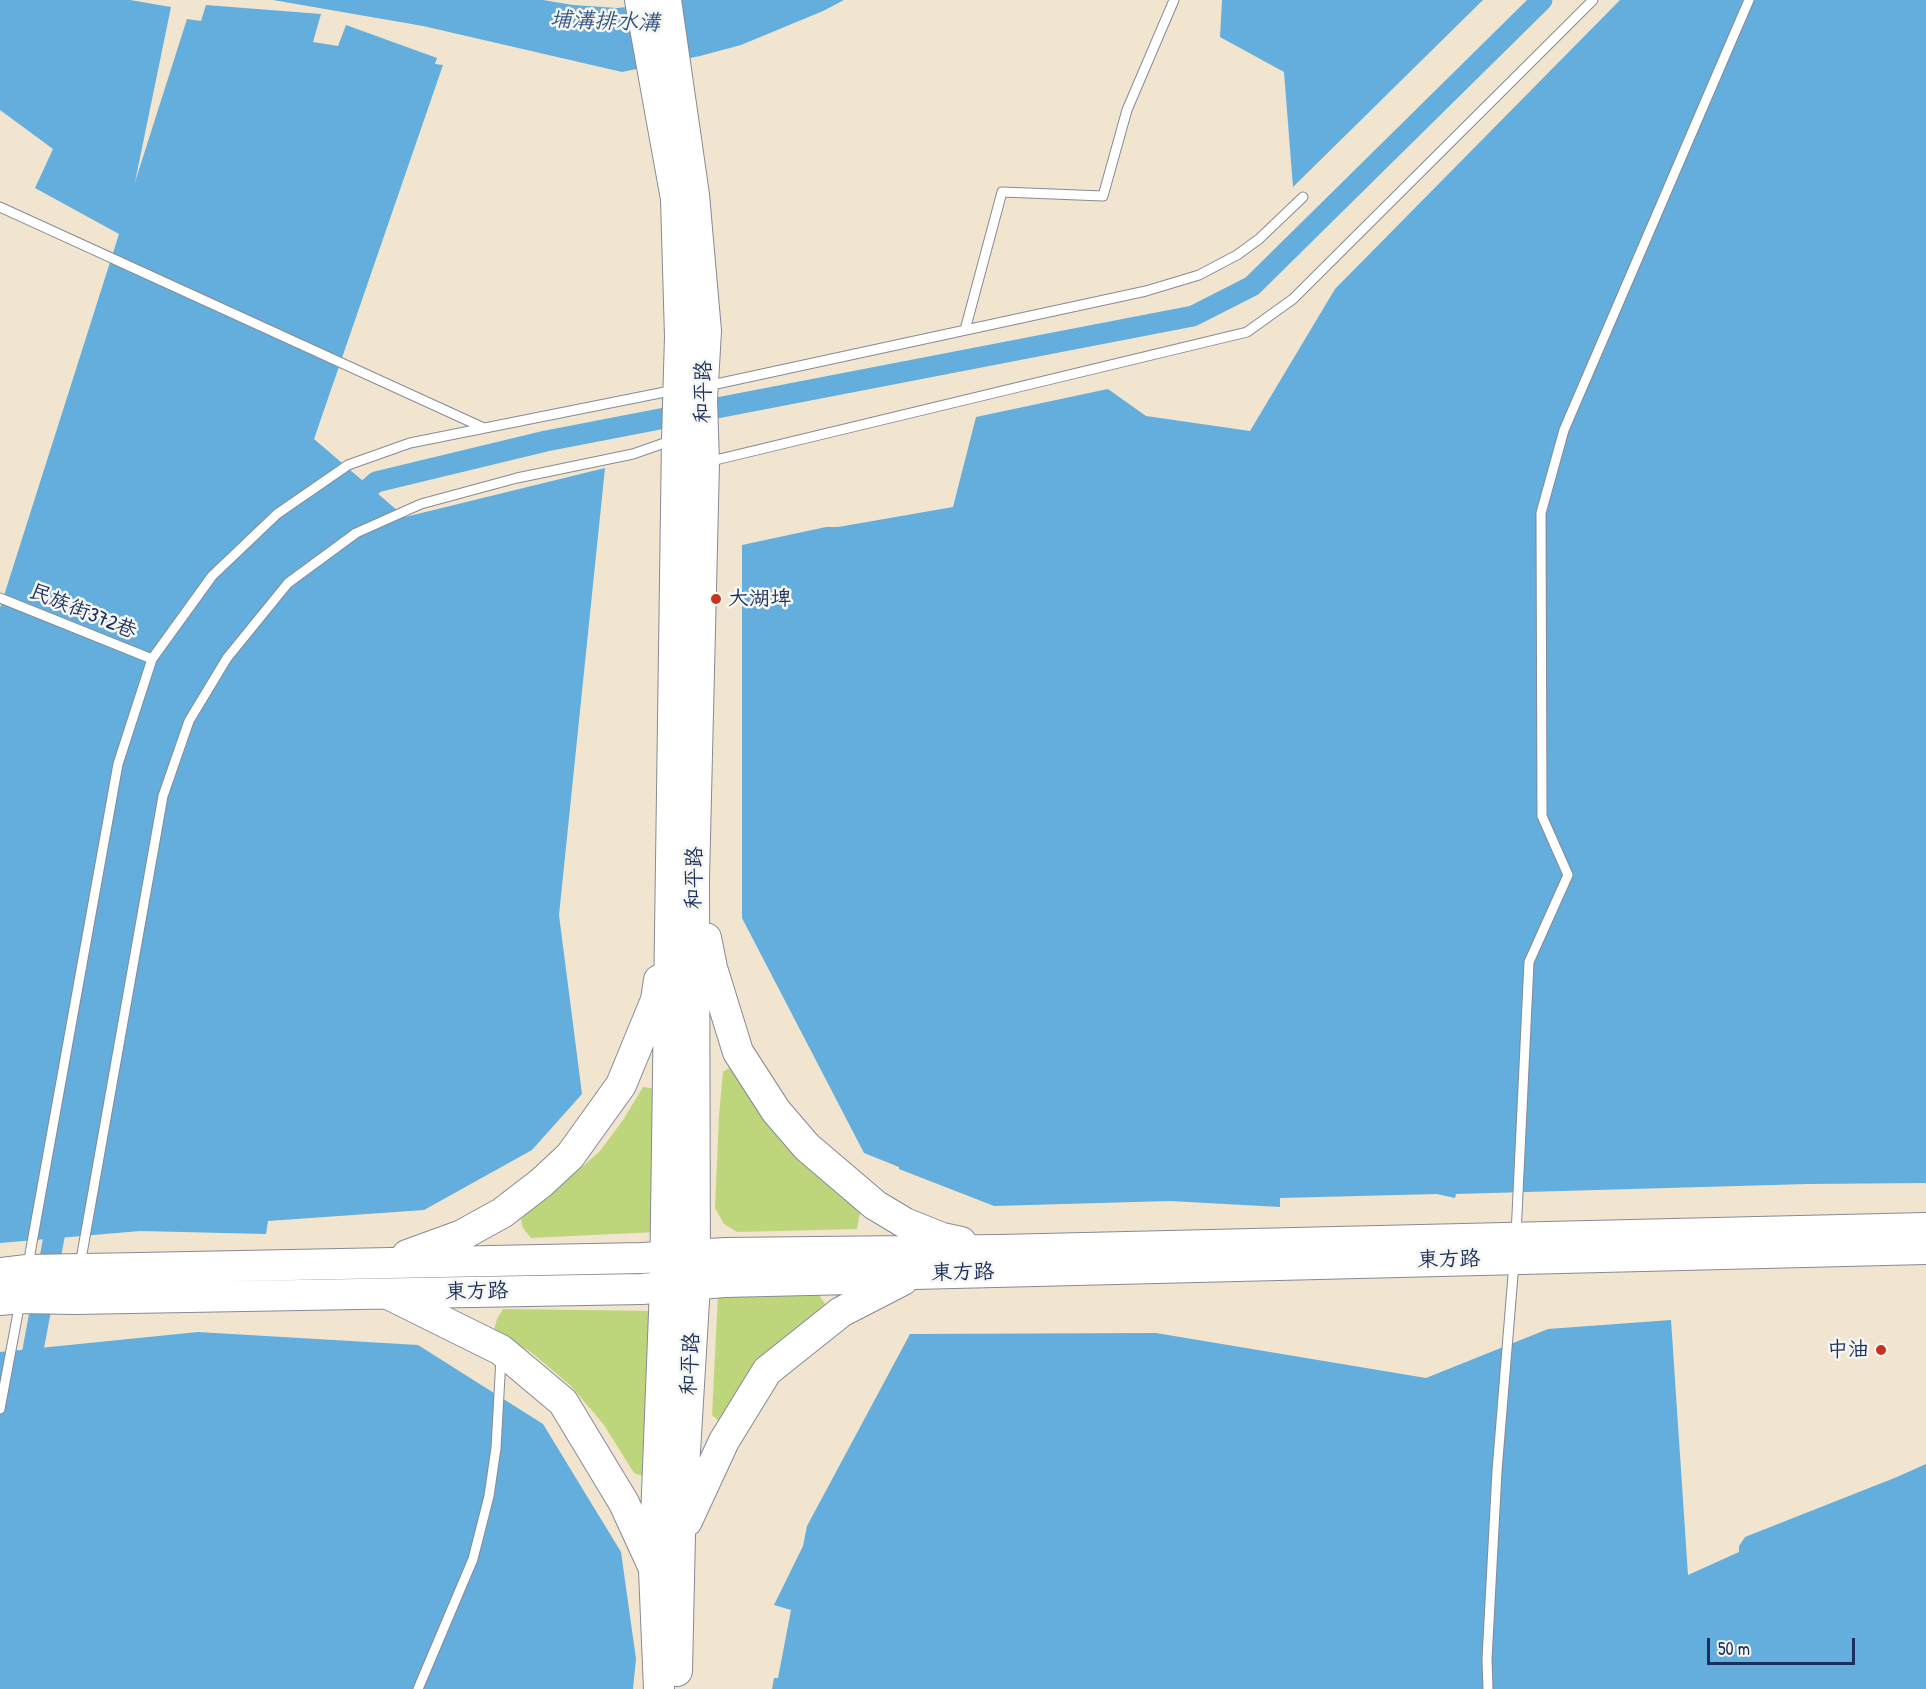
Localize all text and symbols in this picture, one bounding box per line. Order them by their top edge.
water label: 埔溝排水溝 [550,7,660,37]
street label: 和平路 [691,360,717,424]
street label: 民族街372巷 [26,579,140,645]
place label: 大湖埤 [728,586,791,612]
marker: 大湖埤 [709,592,723,606]
street label: 和平路 [682,846,708,910]
street label: 東方路 [1417,1247,1481,1273]
street label: 東方路 [931,1260,995,1286]
street label: 東方路 [445,1279,509,1305]
street label: 和平路 [677,1332,705,1396]
place label: 中油 [1827,1337,1869,1363]
marker: 中油 [1874,1343,1888,1357]
scale bar [1710,1626,1858,1664]
text: 50 m [1718,1636,1750,1661]

